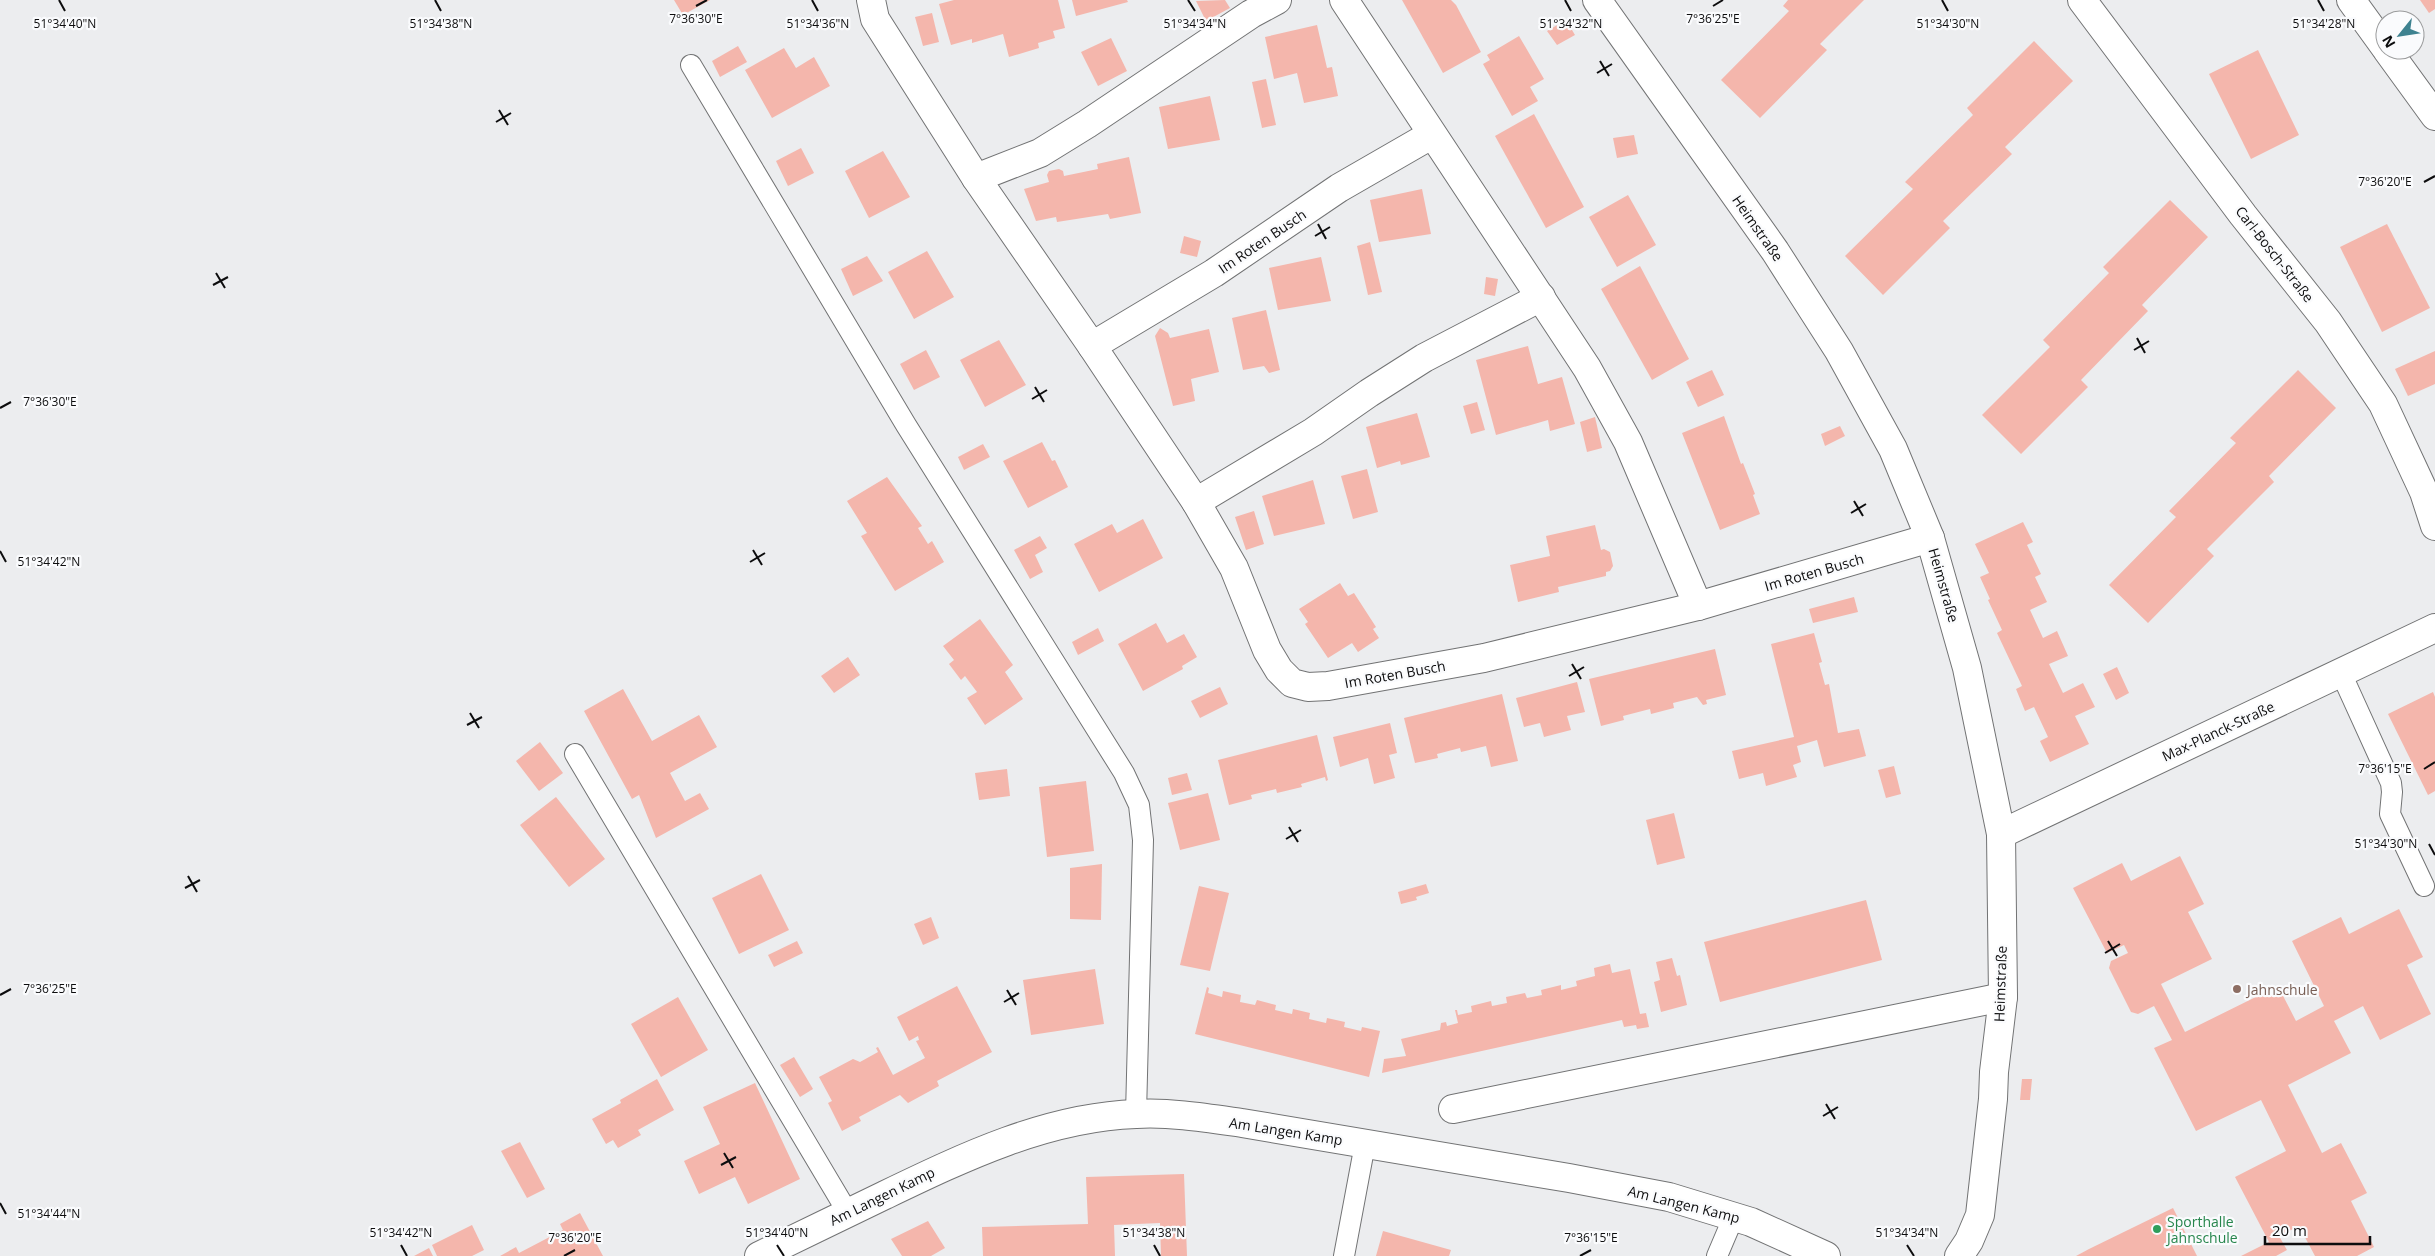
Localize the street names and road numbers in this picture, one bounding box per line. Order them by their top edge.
street label: Heimstraße [1728,191,1788,265]
street label: Carl-Bosch-Straße [2231,202,2319,306]
street label: Im Roten Busch [1214,205,1310,277]
street label: Heimstraße [1924,546,1964,624]
street label: Im Roten Busch [1762,549,1866,595]
street label: Im Roten Busch [1343,656,1447,692]
street label: Max-Planck-Straße [2159,697,2277,765]
street label: Heimstraße [1989,945,2011,1023]
street label: Am Langen Kamp [1228,1113,1344,1149]
street label: Am Langen Kamp [826,1162,938,1230]
street label: Am Langen Kamp [1626,1181,1742,1227]

